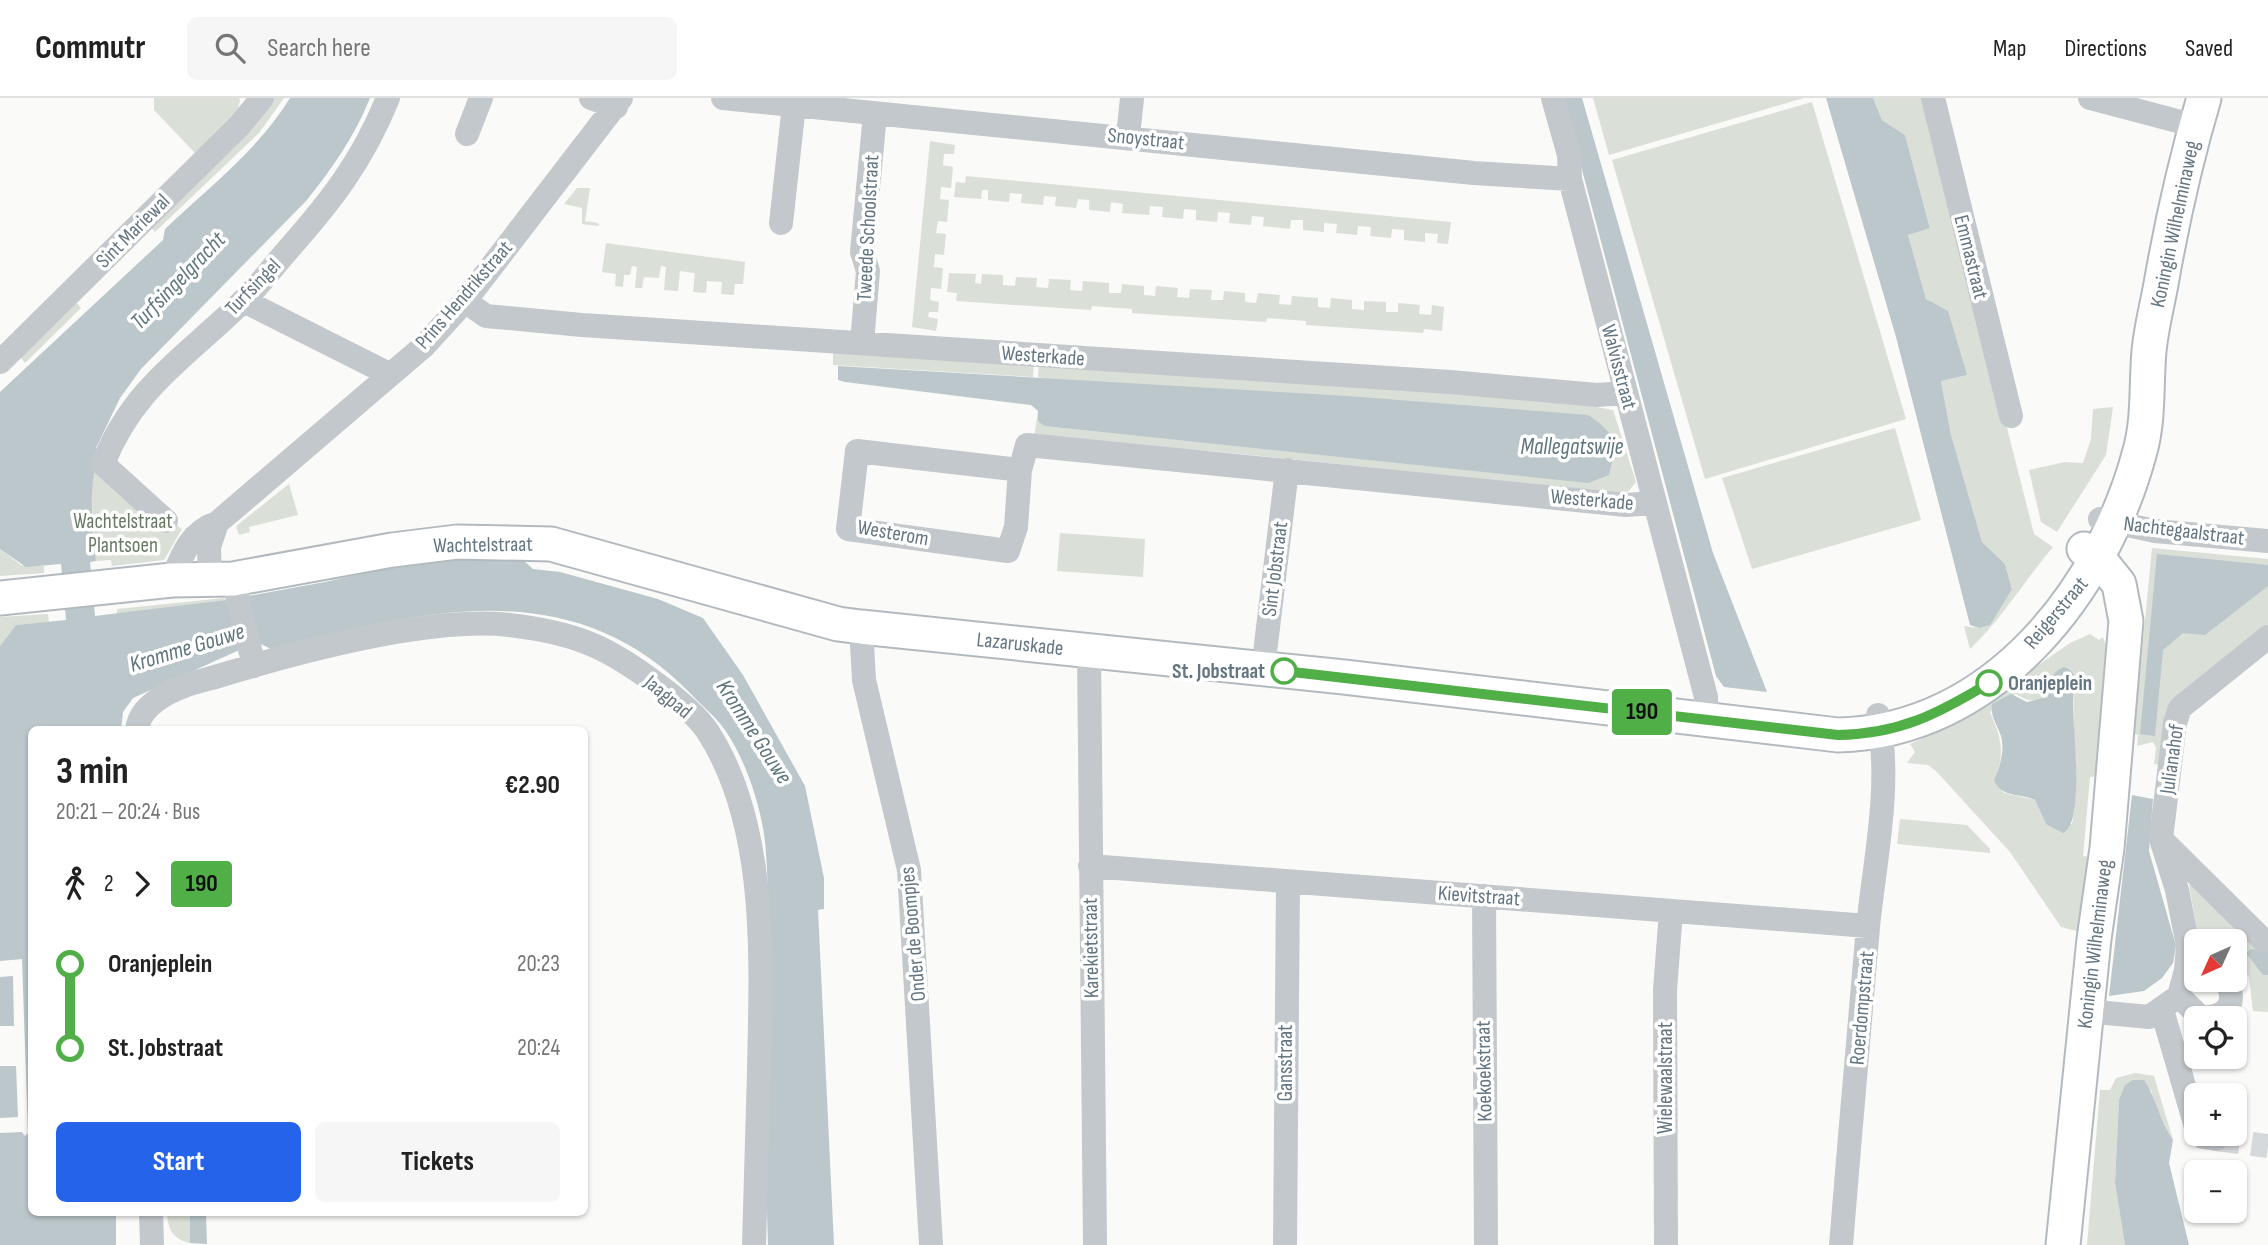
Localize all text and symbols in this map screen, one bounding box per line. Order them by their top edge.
search box [187,17,677,80]
text: Commutr [35,28,145,68]
icon: search [211,29,249,67]
text: Search here [267,33,371,64]
text: Map [1993,34,2026,63]
text: Directions [2064,34,2147,63]
text: Saved [2185,34,2233,63]
street label: Snoystraat [1106,123,1186,155]
street label: Koningin Wilhelminaweg [2145,138,2205,310]
street label: Tweede Schoolstraat [852,154,884,302]
street label: Sint Mariewal [91,189,175,273]
street label: Emmastraat [1948,212,1994,302]
water label: Turfsingelgracht [125,226,232,336]
street label: Prins Hendrikstraat [410,236,518,354]
street label: Turfsingel [220,253,286,321]
street label: Walvisstraat [1596,322,1642,412]
street label: Westerkade [1001,341,1085,371]
water label: Mallegatswije [1521,433,1624,461]
street label: Westerkade [1549,484,1635,516]
park label: Wachtelstraat Plantsoen [73,509,173,558]
street label: Nachtegaalstraat [2122,511,2246,551]
street label: Westerom [855,514,931,552]
street label: Sint Jobstraat [1257,520,1293,618]
street label: Wachtelstraat [433,532,533,558]
street label: Reigerstraat [2019,572,2093,654]
water label: Kromme Gouwe [126,617,248,679]
street label: Lazaruskade [975,627,1065,661]
marker: St. Jobstraat [1271,658,1297,684]
place label: St. Jobstraat [1172,659,1265,684]
street label: Jaagpad [638,669,697,724]
marker: Oranjeplein [1976,670,2002,696]
place label: Oranjeplein [2008,671,2092,696]
water label: Kromme Gouwe [710,675,798,789]
line badge: 190 [1602,689,1682,735]
text: 190 [1626,697,1658,726]
street label: Julianahof [2155,722,2189,796]
text: 3 min [56,749,129,794]
text: €2.90 [505,770,560,801]
text: 20:21 – 20:24 · Bus [56,798,200,826]
street label: Koningin Wilhelminaweg [2072,858,2118,1030]
icon: walk [56,865,94,903]
icon: forward [123,865,161,903]
street label: Onder de Boompjes [895,866,931,1002]
text: 190 [185,869,218,898]
text: 2 [104,870,113,898]
street label: Kievitstraat [1437,881,1521,911]
street label: Karekietstraat [1078,898,1104,998]
north arrow [2184,929,2247,992]
map controls [2184,929,2247,1223]
text: Oranjeplein [108,949,212,980]
text: 20:23 [517,950,560,978]
street label: Roerdompstraat [1845,950,1879,1066]
button: locate [2184,1006,2247,1069]
street label: Koekoekstraat [1471,1020,1497,1122]
street label: Wielewaalstraat [1653,1022,1678,1134]
street label: Gansstraat [1273,1025,1298,1101]
text: St. Jobstraat [108,1033,223,1064]
text: 20:24 [517,1034,560,1062]
button: + [2184,1083,2247,1146]
button: Start [56,1122,301,1202]
button: Tickets [315,1122,560,1202]
button: − [2184,1160,2247,1223]

